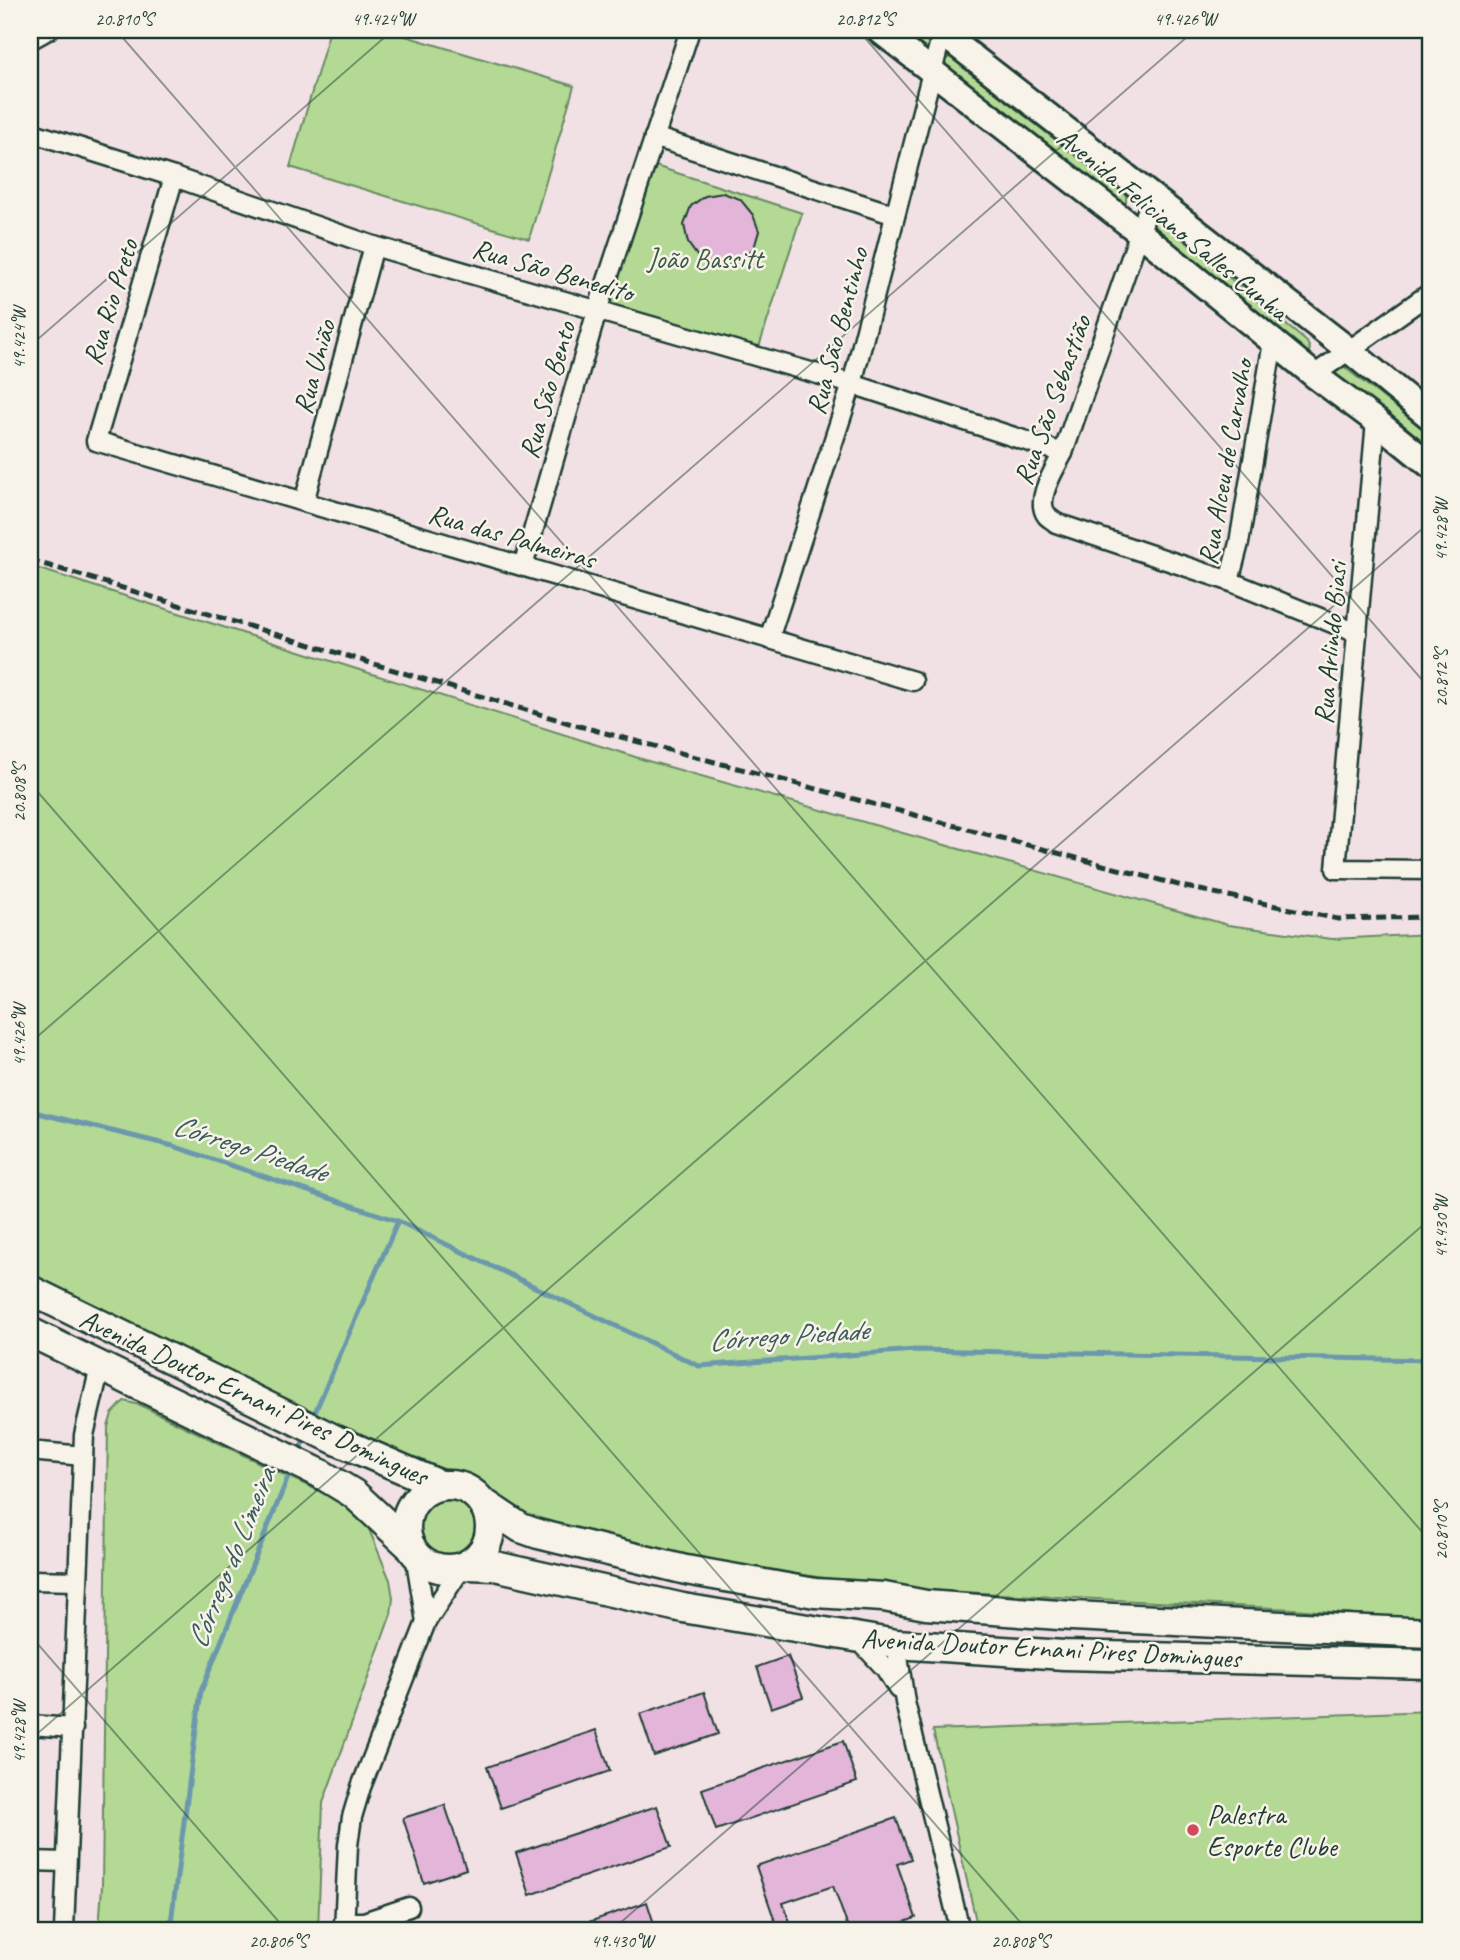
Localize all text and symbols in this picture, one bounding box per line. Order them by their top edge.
text: 20.810°S [95,8,156,30]
text: 49.424°W [352,8,417,30]
text: 20.812°S [836,8,897,30]
text: 49.426°W [1154,8,1219,30]
street label: Avenida Feliciano Salles Cunha [1050,120,1298,330]
street label: Rua São Benedito [468,230,641,311]
street label: Rua Rio Preto [74,233,146,369]
park label: João Bassitt [645,241,766,276]
street label: Rua São Bentinho [798,242,877,418]
text: 49.424°W [8,304,30,369]
street label: Rua São Sebastião [1005,309,1100,489]
street label: Rua União [285,314,344,418]
street label: Rua São Bento [511,316,584,462]
street label: Rua Alceu de Carvalho [1190,353,1261,568]
street label: Rua das Palmeiras [424,495,602,577]
text: 49.428°W [1430,496,1452,561]
street label: Rua Arlindo Biasi [1305,557,1355,726]
text: 20.812°S [1430,646,1452,707]
text: 20.808°S [8,761,30,822]
text: 49.426°W [8,1001,30,1066]
water label: Córrego Piedade [168,1105,336,1192]
text: 49.430°W [1430,1193,1452,1258]
street label: Avenida Doutor Ernani Pires Domingues [74,1301,436,1494]
water label: Córrego Piedade [707,1310,873,1360]
water label: Córrego do Limeira [178,1460,285,1653]
text: 20.810°S [1430,1499,1452,1560]
street label: Avenida Doutor Ernani Pires Domingues [860,1621,1244,1676]
text: 49.428°W [8,1698,30,1763]
place label: Palestra Esporte Clube [1207,1797,1339,1864]
marker: Palestra Esporte Clube [1185,1822,1201,1838]
text: 20.806°S [249,1930,310,1952]
text: 49.430°W [591,1930,656,1952]
text: 20.808°S [991,1930,1052,1952]

